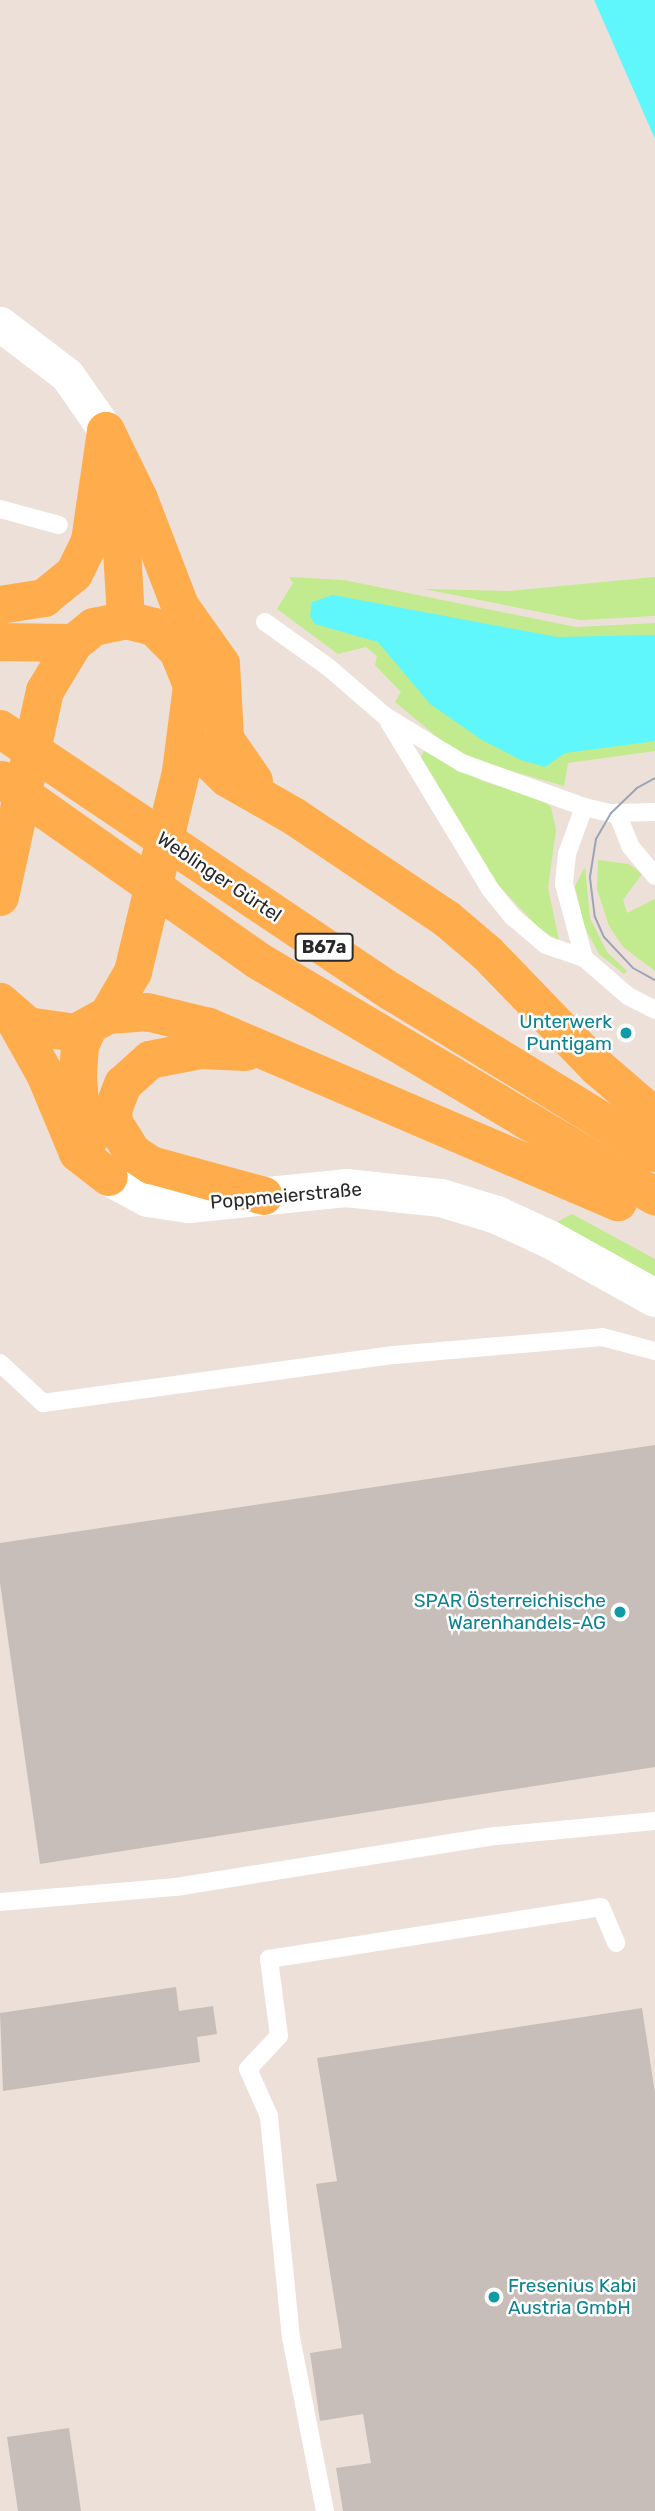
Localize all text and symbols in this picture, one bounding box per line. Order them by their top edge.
street label: Weblinger Gürtel [152,827,286,927]
road number: B67a [294,932,354,962]
place label: Unterwerk Puntigam [519,1011,612,1055]
marker: Unterwerk Puntigam [618,1025,634,1041]
street label: Poppmeierstraße [209,1178,363,1214]
place label: SPAR Österreichische Warenhandels-AG [414,1590,606,1634]
marker: SPAR Österreichische Warenhandels-AG [612,1604,628,1620]
place label: Fresenius Kabi Austria GmbH [508,2275,636,2319]
marker: Fresenius Kabi Austria GmbH [486,2289,502,2305]

